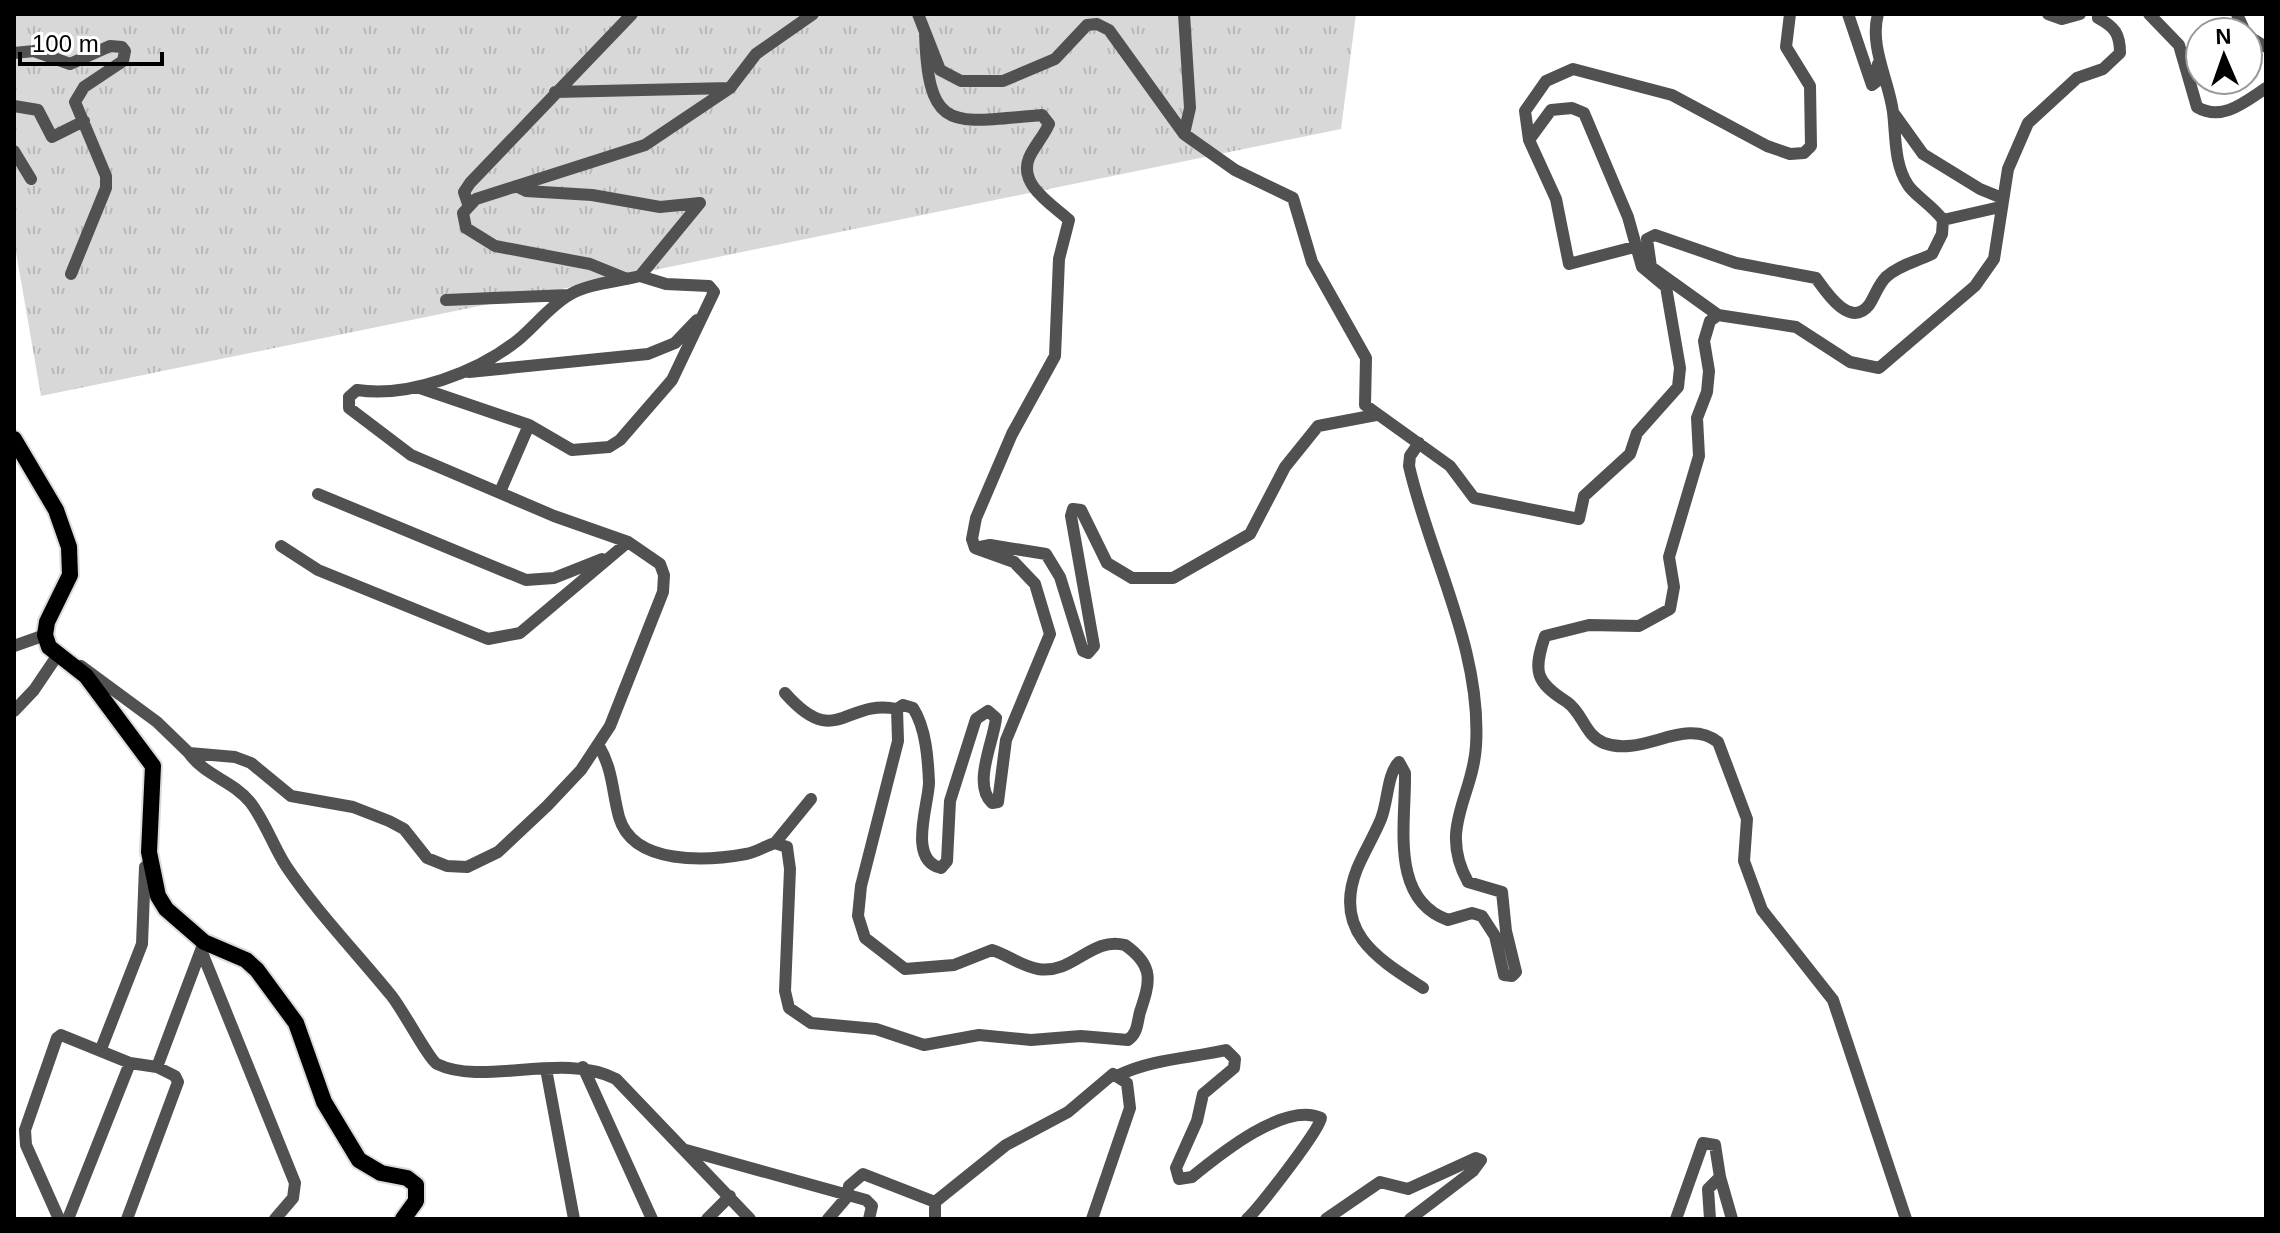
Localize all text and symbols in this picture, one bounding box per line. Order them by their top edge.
scale bar [20,16,162,66]
north arrow [2184,16,2264,96]
text: N [2215,24,2232,49]
text: 100 m [32,30,99,57]

